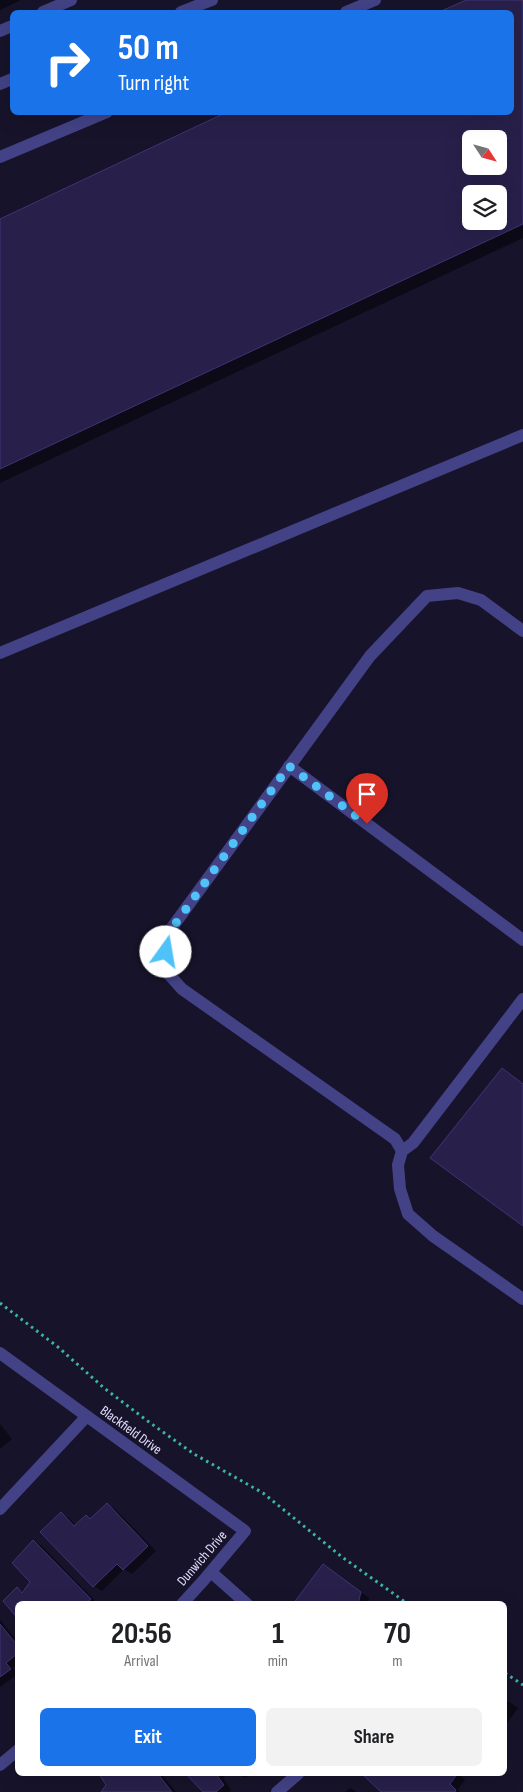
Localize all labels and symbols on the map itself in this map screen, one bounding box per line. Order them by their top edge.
north arrow [462,130,508,175]
pin [346,773,388,824]
position arrow [139,925,191,977]
street label: Blackfield Drive [97,1402,165,1458]
street label: Dunwich Drive [173,1527,231,1589]

